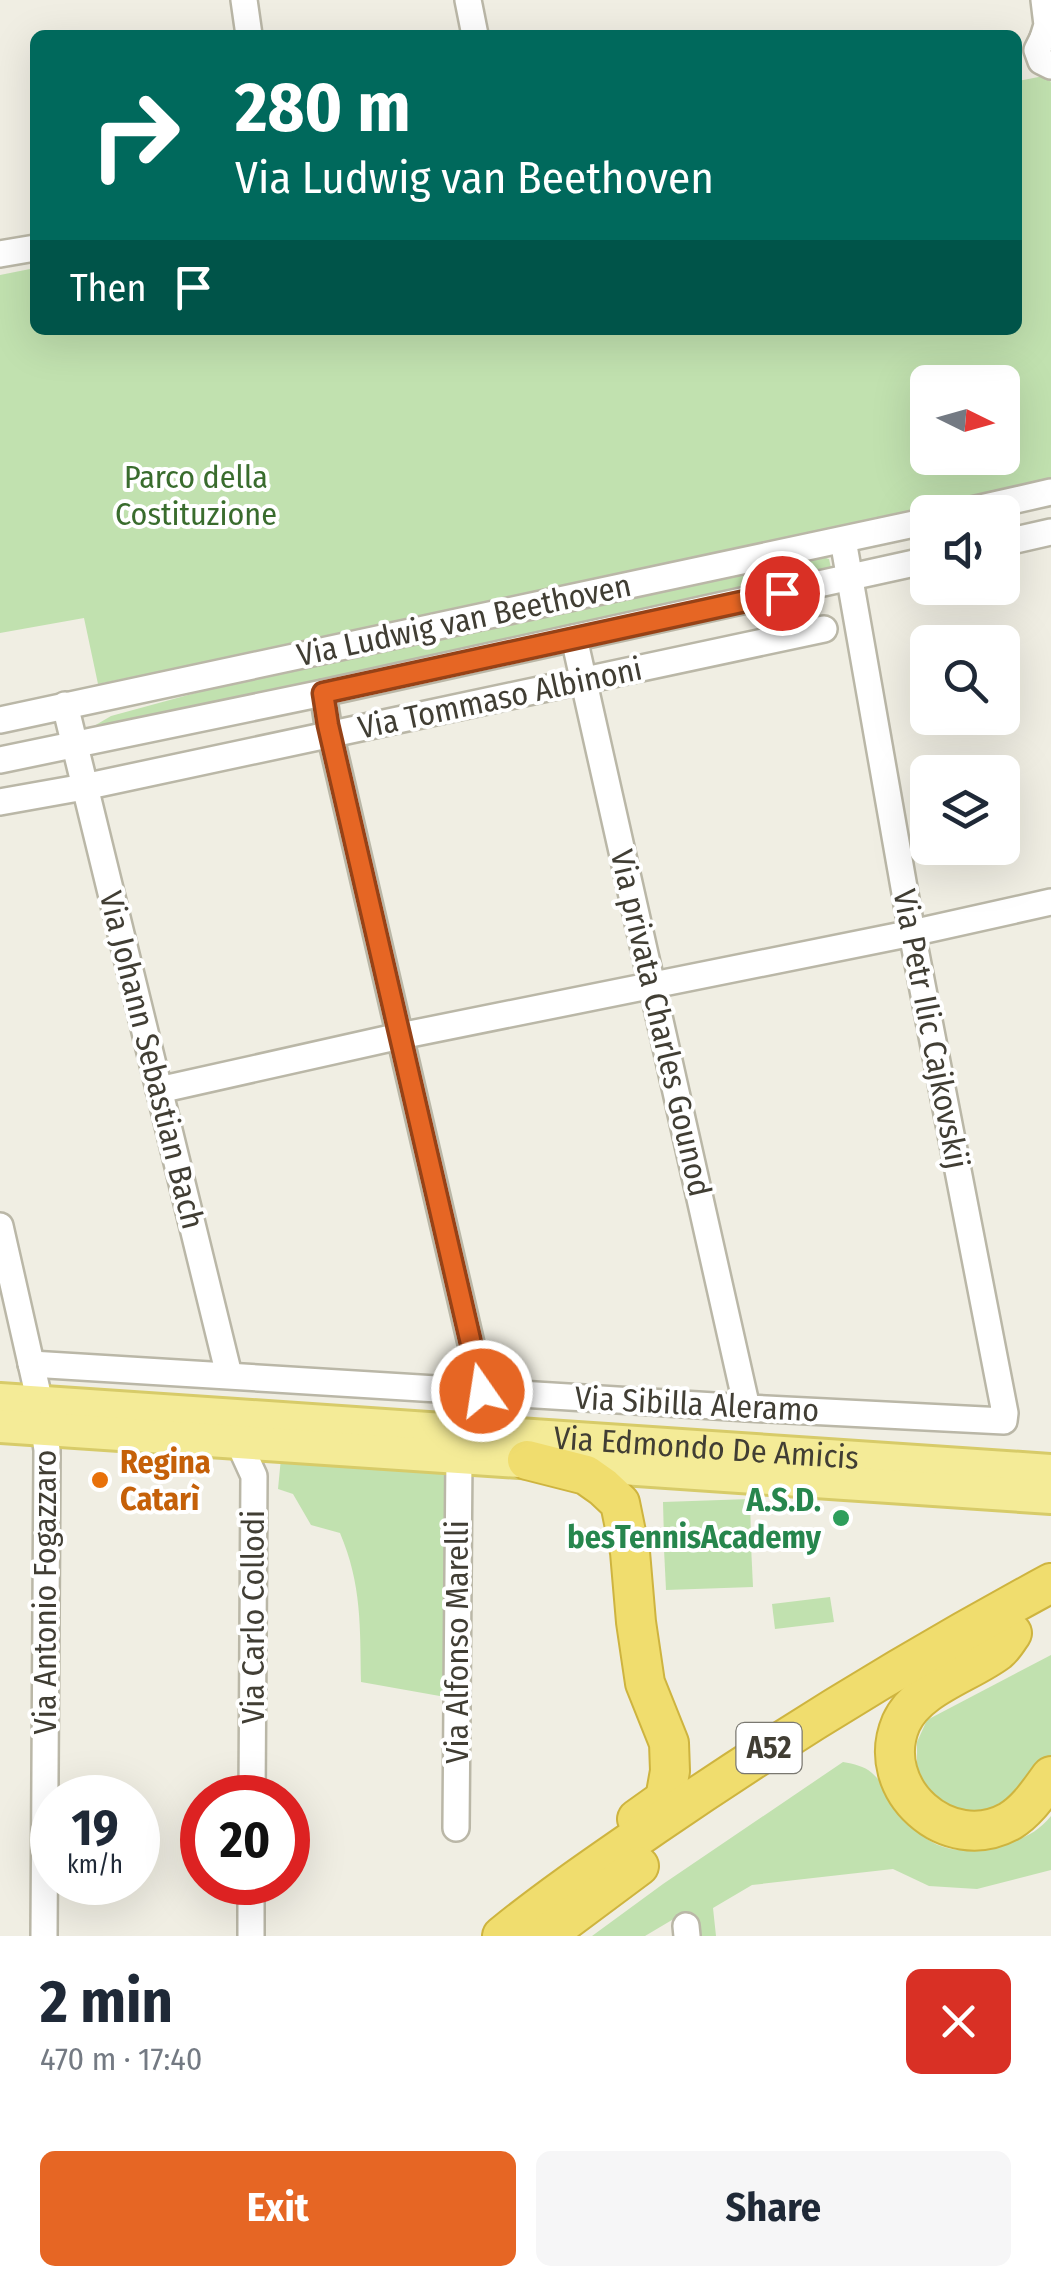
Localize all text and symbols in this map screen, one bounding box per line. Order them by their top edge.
text: 280 m [235,66,411,150]
icon: right [70,70,200,200]
text: Via Ludwig van Beethoven [235,151,714,205]
icon: arrive [166,260,221,315]
text: Then [70,265,146,311]
north arrow [910,365,1020,475]
map controls [910,365,1020,865]
park label: Parco della Costituzione [115,458,277,533]
button: sound [910,495,1020,605]
pin [740,551,825,636]
street label: Via Ludwig van Beethoven [294,566,634,674]
icon: arrive [755,566,810,621]
button: search [910,625,1020,735]
street label: Via Tommaso Albinoni [355,649,645,747]
button: layers [910,755,1020,865]
street label: Via privata Charles Gounod [603,846,719,1200]
street label: Via Petr Ilic Cajkovskij [885,886,977,1172]
street label: Via Johann Sebastian Bach [92,887,212,1233]
position arrow [430,1339,534,1443]
street label: Via Sibilla Aleramo [574,1379,820,1429]
street label: Via Edmondo De Amicis [553,1418,860,1477]
place label: Regina Catarì [120,1443,211,1518]
street label: Via Antonio Fogazzaro [26,1450,64,1734]
marker: Regina Catarì [89,1469,111,1491]
place label: A.S.D. besTennisAcademy [567,1481,822,1556]
marker: A.S.D. besTennisAcademy [830,1507,852,1529]
street label: Via Carlo Collodi [234,1510,272,1724]
street label: Via Alfonso Marelli [438,1520,476,1764]
road number: A52 [736,1723,802,1773]
speed limit sign: 20 [180,1775,310,1905]
text: 19 [71,1798,118,1858]
text: km/h [67,1850,123,1880]
text: 2 min [40,1966,173,2038]
button: close [906,1969,1011,2074]
text: 470 m · 17:40 [40,2040,202,2078]
button: Exit [40,2151,516,2266]
button: Share [536,2151,1011,2266]

